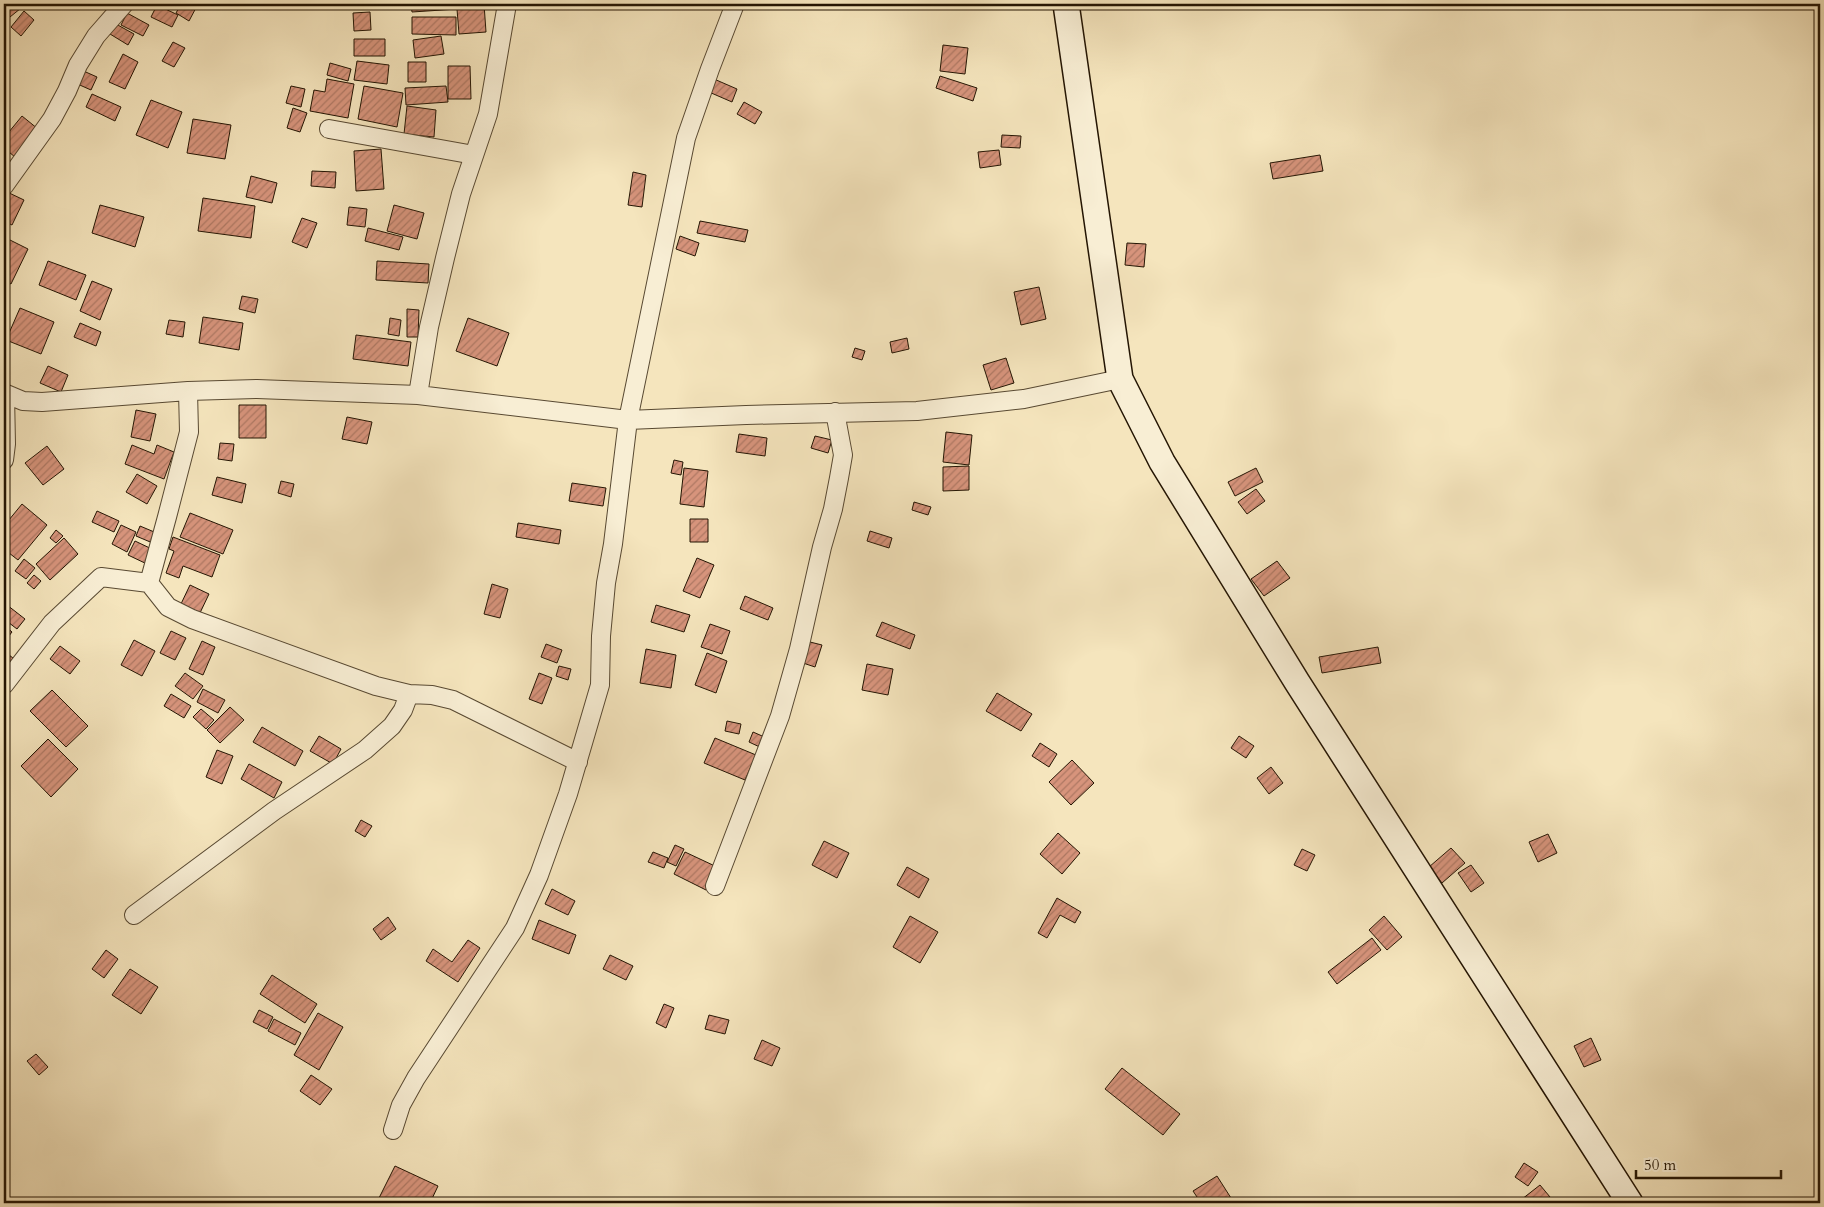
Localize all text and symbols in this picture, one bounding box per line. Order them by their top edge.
scale bar [1636,1147,1782,1179]
text: 50 m [1644,1155,1676,1175]

